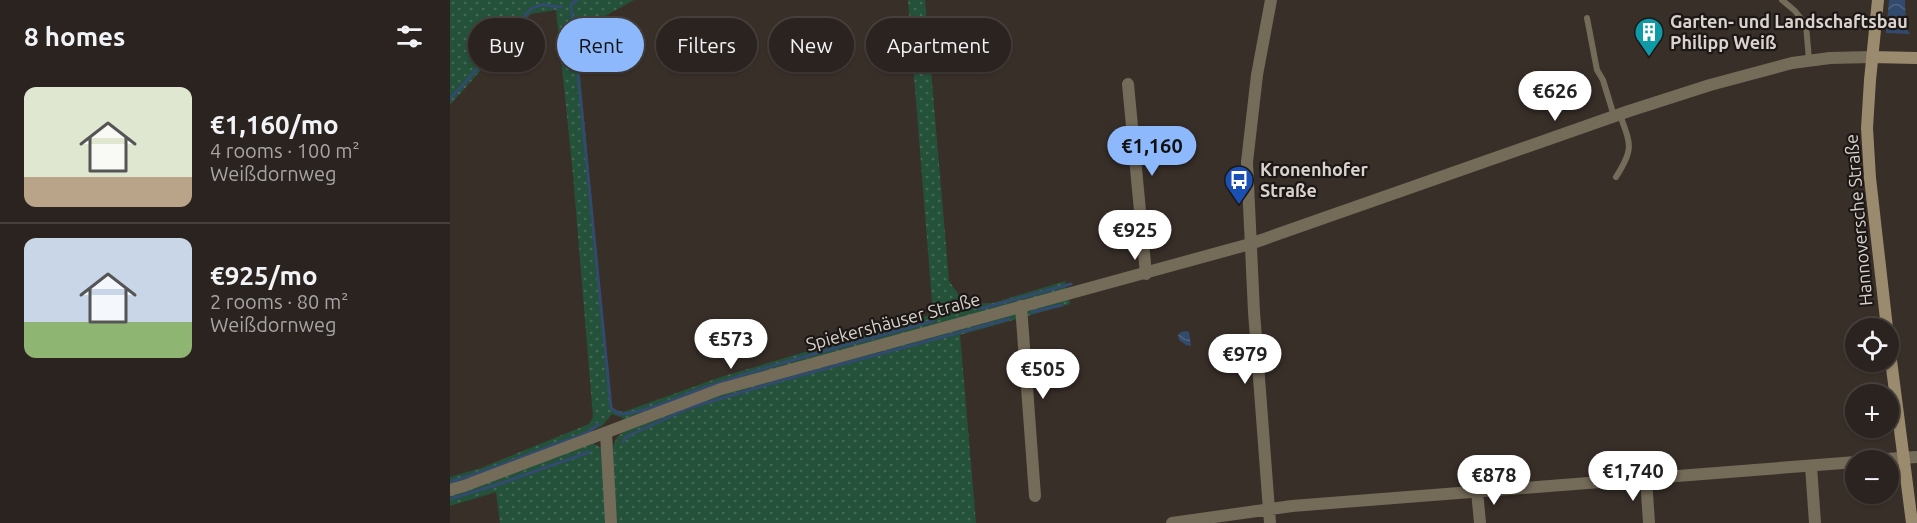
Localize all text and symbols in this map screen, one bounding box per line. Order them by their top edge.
place label: Garten- und Landschaftsbau Philipp Weiß [1670,11,1908,52]
building icon: Garten- und Landschaftsbau Philipp Weiß [1633,16,1665,58]
chip: Buy [468,18,545,72]
chip: Rent [557,18,644,72]
chip: Filters [656,18,757,72]
chip: New [769,18,854,72]
chip: Apartment [866,18,1011,72]
icon: filters [393,20,426,53]
text: 8 homes [24,22,125,51]
pin: €626 [1519,71,1591,122]
text: €626 [1532,79,1578,102]
text: €1,160/mo [210,110,339,139]
icon: home [72,111,144,183]
pin: €1,160 [1103,126,1201,177]
street label: Hannoversche Straße [1841,133,1875,307]
text: €1,160 [1121,134,1183,157]
text: 4 rooms · 100 m² [210,139,360,162]
place label: Kronenhofer Straße [1260,159,1369,200]
text: Weißdornweg [210,162,337,185]
bus stop icon: Kronenhofer Straße [1223,164,1255,206]
pin: €925 [1099,210,1171,261]
text: €925 [1112,218,1158,241]
text: €925/mo [210,261,318,290]
icon: home [72,262,144,334]
street label: Spiekershäuser Straße [803,288,982,354]
text: 2 rooms · 80 m² [210,290,348,313]
text: Weißdornweg [210,313,337,336]
map controls [1845,318,1899,504]
button: locate [1845,318,1899,372]
pin: €573 [695,319,767,370]
text: €573 [708,327,754,350]
pin: €979 [1209,334,1281,385]
text: €979 [1222,342,1268,365]
pin: €505 [1007,349,1079,400]
text: €505 [1020,357,1066,380]
button: + [1845,384,1899,438]
button: − [1845,450,1899,504]
pin: €1,740 [1584,451,1682,502]
pin: €878 [1458,455,1530,506]
text: €1,740 [1602,459,1664,482]
text: €878 [1471,463,1517,486]

